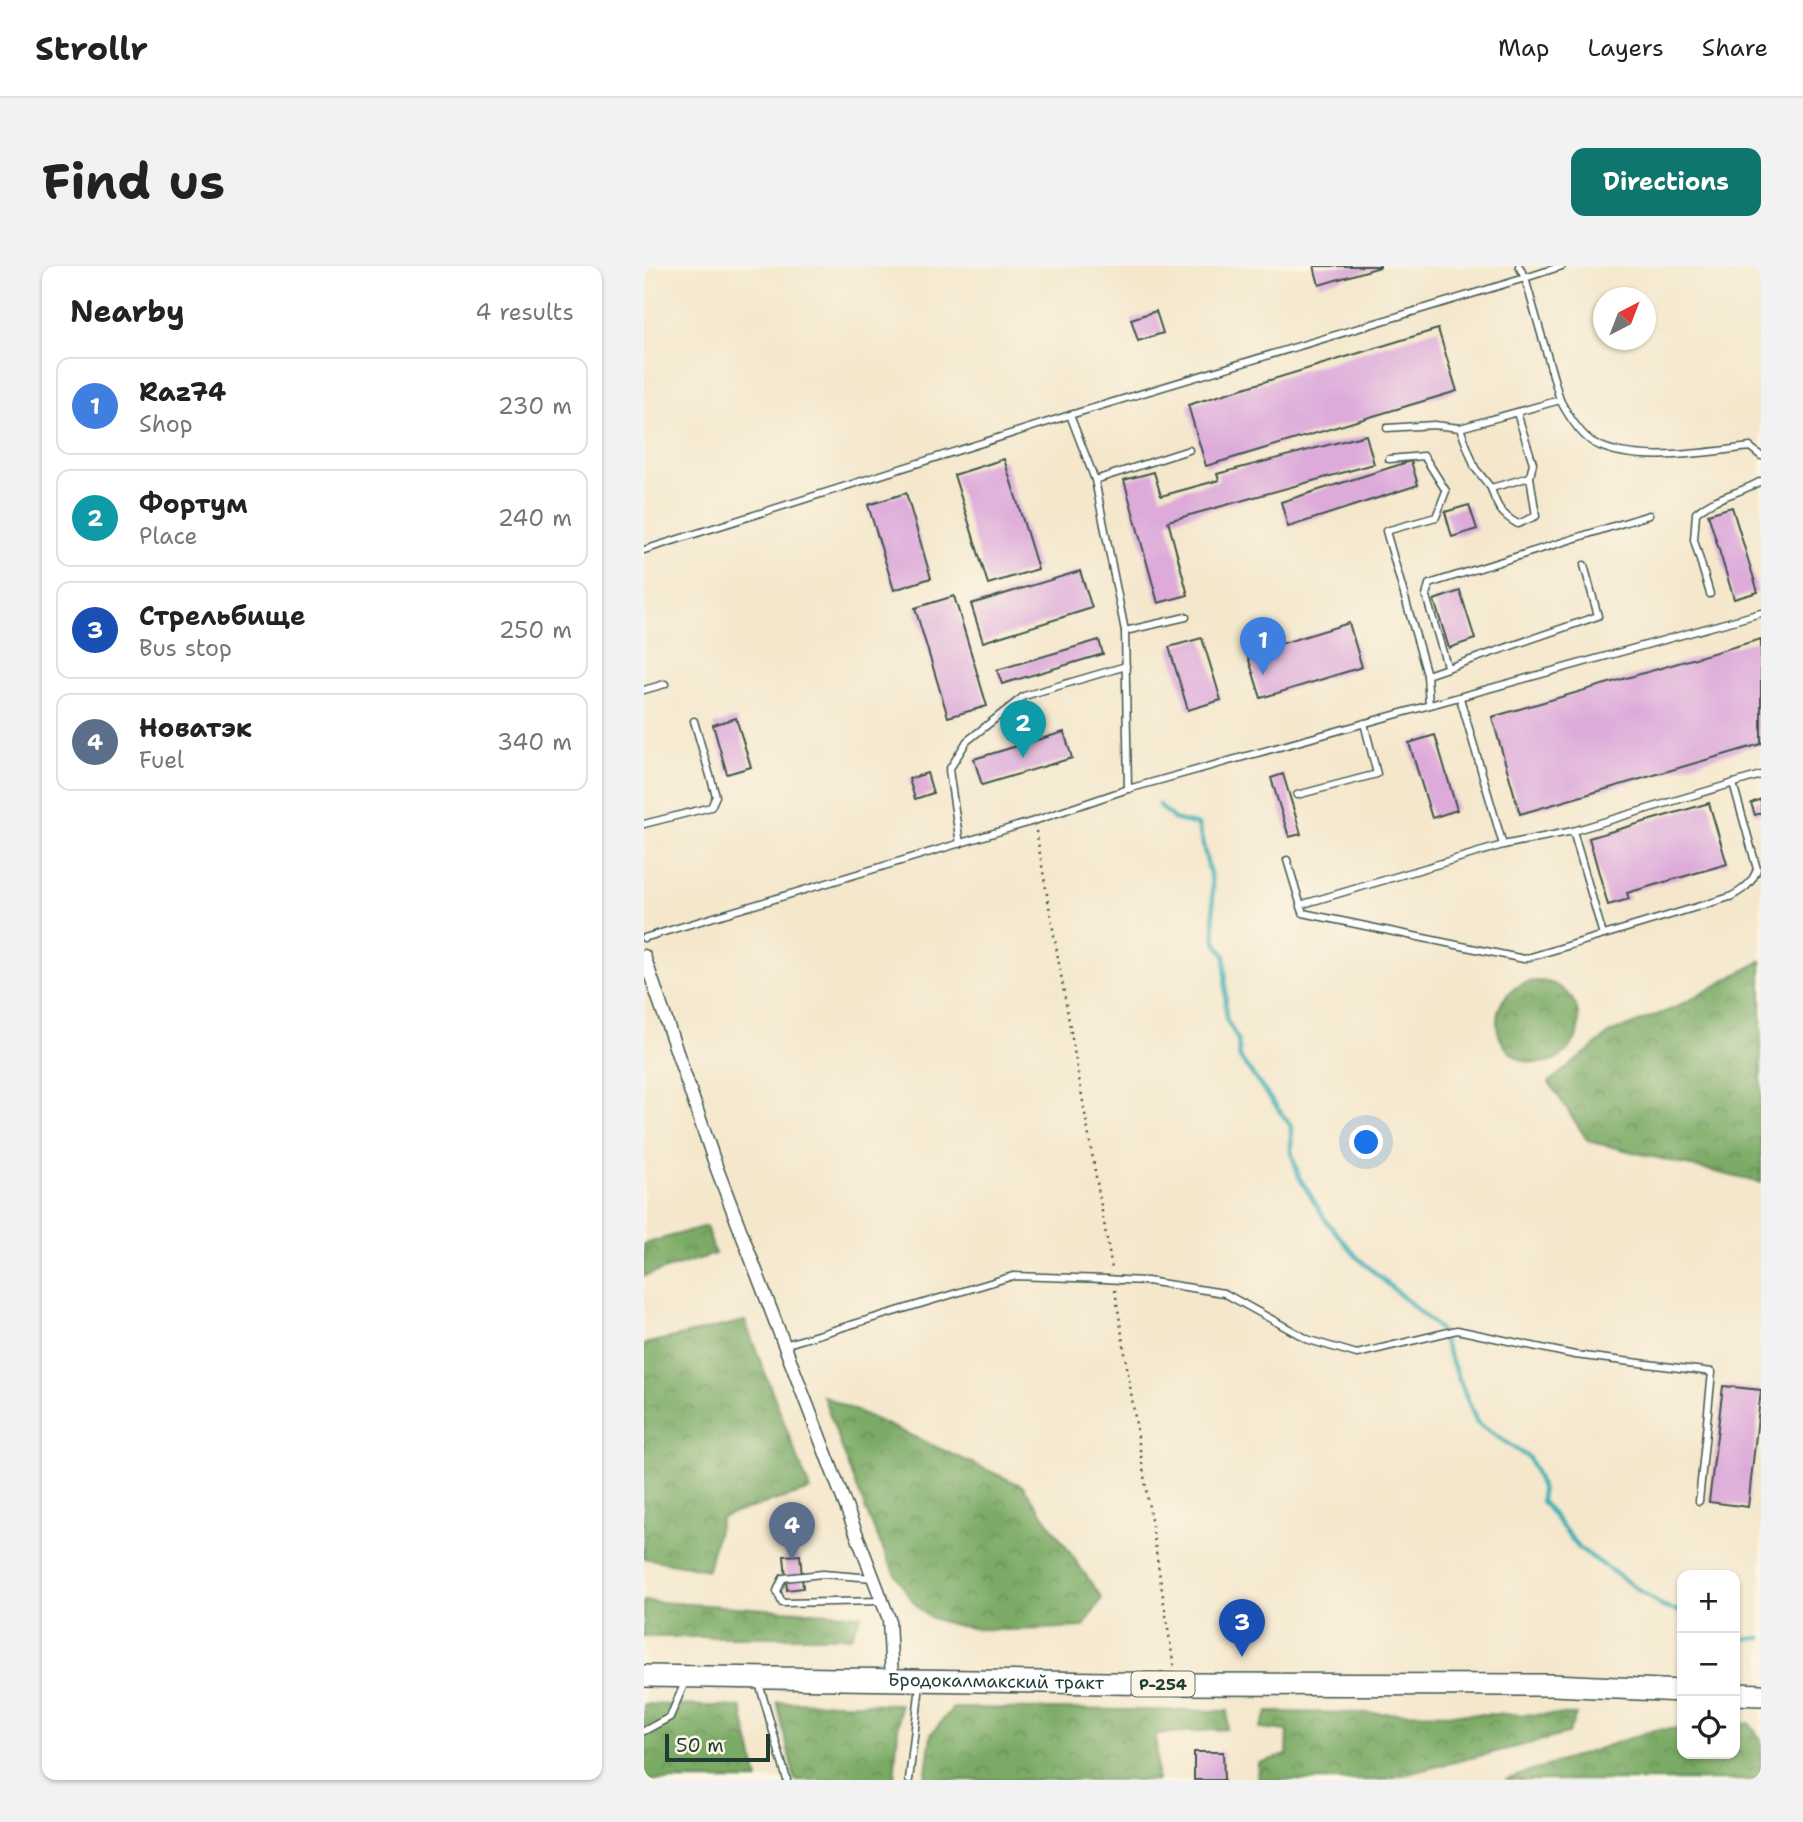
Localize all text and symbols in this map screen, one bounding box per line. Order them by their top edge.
text: Strollr [35,26,148,71]
text: Map [1498,32,1549,64]
text: Layers [1587,32,1664,64]
text: Share [1702,32,1768,64]
button: Directions [1571,148,1761,216]
text: Find us [42,149,225,215]
north arrow [1593,287,1656,350]
text: Nearby [70,291,185,332]
text: 4 results [475,297,574,327]
text: Raz74 [139,374,226,409]
text: 1 [90,391,100,421]
text: 230 m [498,391,572,421]
text: Shop [139,409,193,439]
text: Фортум [139,486,248,521]
text: 2 [87,503,103,533]
text: 240 m [498,503,572,533]
text: Place [139,521,198,551]
text: Стрельбище [139,598,306,633]
text: 3 [87,615,103,645]
text: 250 m [499,615,572,645]
pin: 1 [1240,617,1286,675]
text: Bus stop [139,633,232,663]
pin: 2 [1000,700,1046,758]
text: Новатэк [139,710,252,745]
text: 4 [87,727,103,757]
text: 340 m [497,727,572,757]
text: Fuel [139,745,184,775]
your location [1349,1125,1383,1159]
pin: 4 [769,1502,815,1560]
map controls [1677,1570,1740,1759]
button: + [1677,1570,1740,1633]
pin: 3 [1219,1599,1265,1657]
button: − [1677,1633,1740,1696]
street label: Бродокалмакский тракт [888,1668,1105,1695]
road number: Р-254 [1132,1672,1194,1696]
button: locate [1677,1696,1740,1759]
scale bar [665,1731,770,1763]
text: 50 m [676,1733,724,1758]

